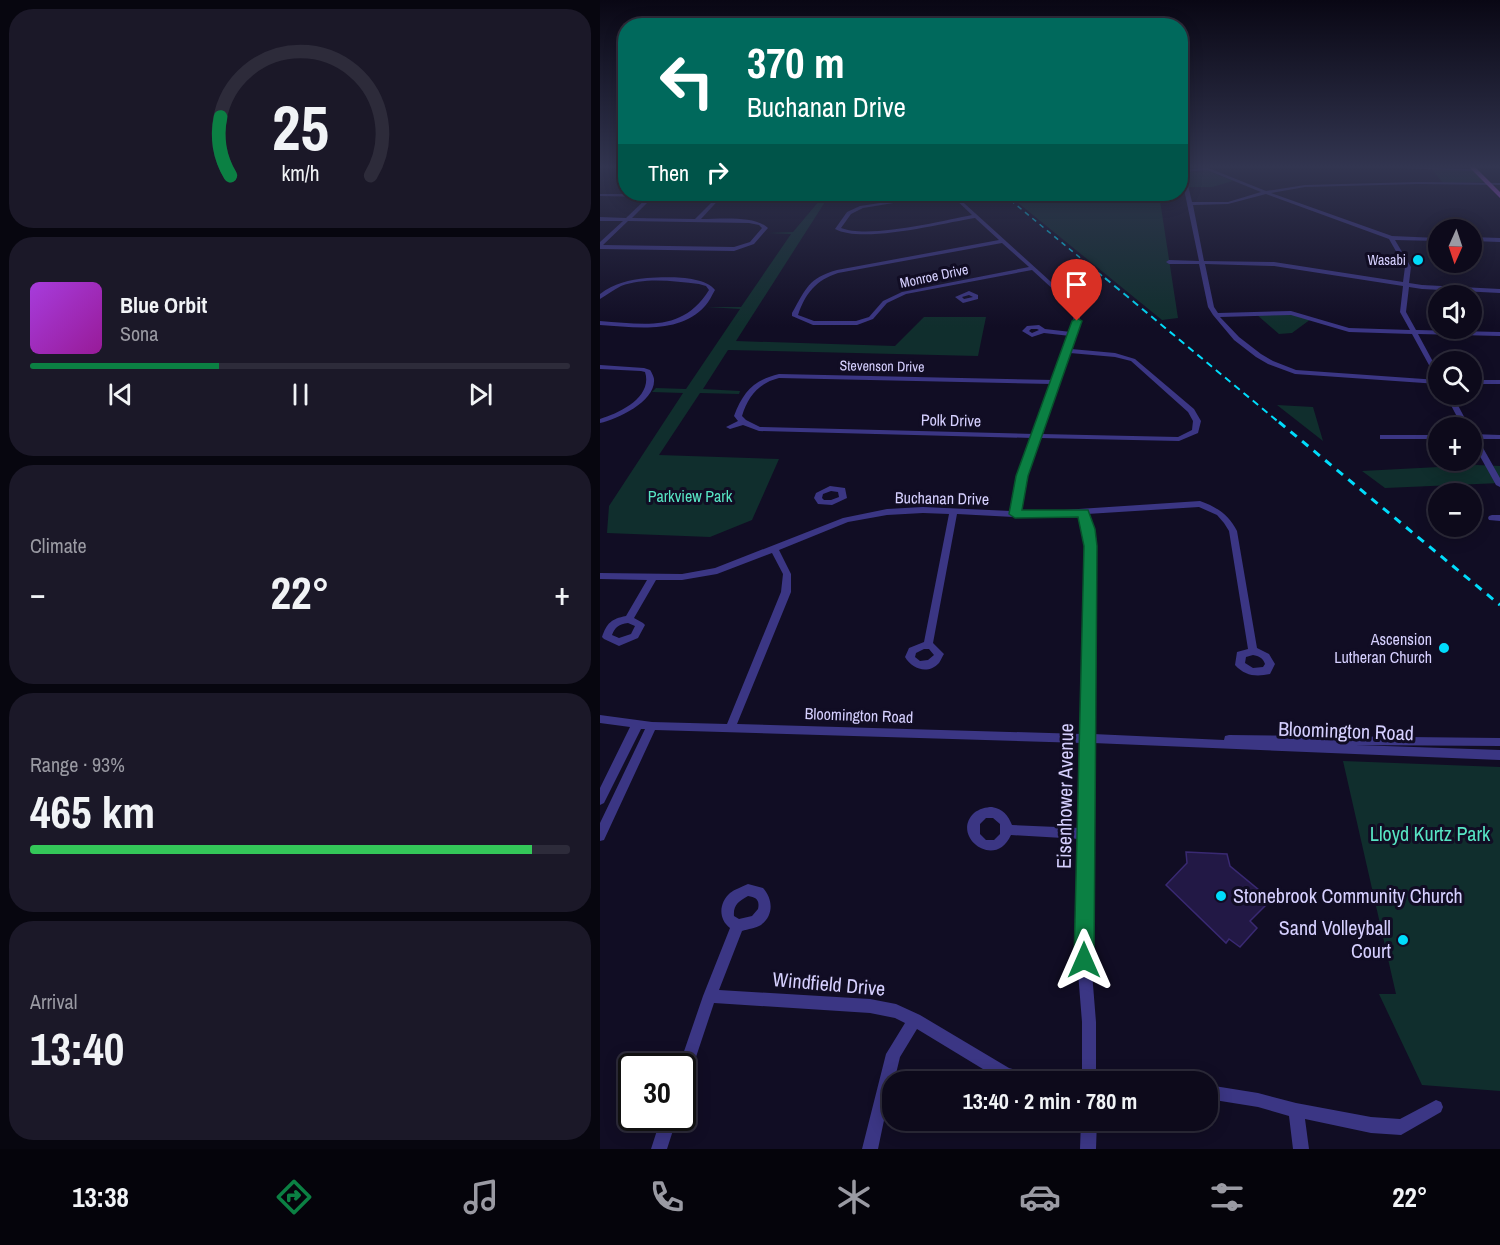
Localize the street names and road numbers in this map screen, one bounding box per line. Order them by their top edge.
street label: Monroe Drive [898,260,970,292]
street label: Stevenson Drive [839,356,925,376]
street label: Polk Drive [921,408,981,432]
street label: Buchanan Drive [895,486,989,510]
street label: Bloomington Road [804,702,914,728]
street label: Bloomington Road [1278,715,1414,746]
street label: Eisenhower Avenue [1050,723,1079,869]
street label: Windfield Drive [772,965,887,1002]

